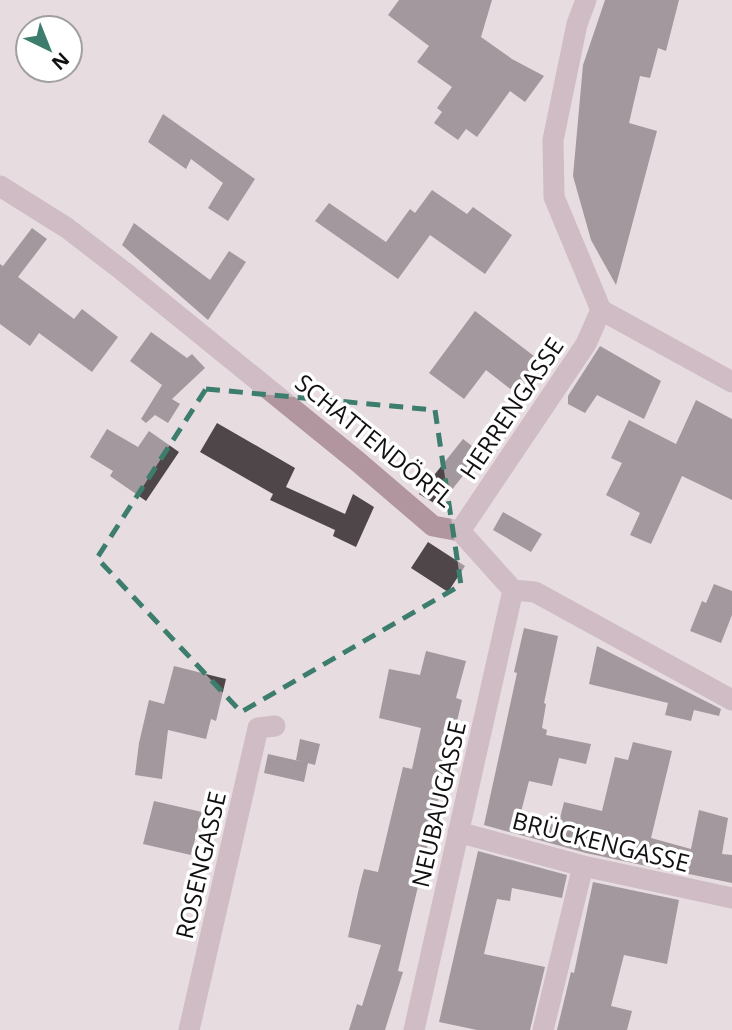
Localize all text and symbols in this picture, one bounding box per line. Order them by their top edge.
north arrow [14,14,84,84]
text: N [46,47,75,76]
street label: HERRENGASSE [451,331,571,485]
street label: SCHATTENDÖRFL [289,366,461,514]
street label: NEUBAUGASSE [403,718,473,890]
street label: ROSENGASSE [167,788,233,942]
street label: BRÜCKENGASSE [509,803,693,879]

